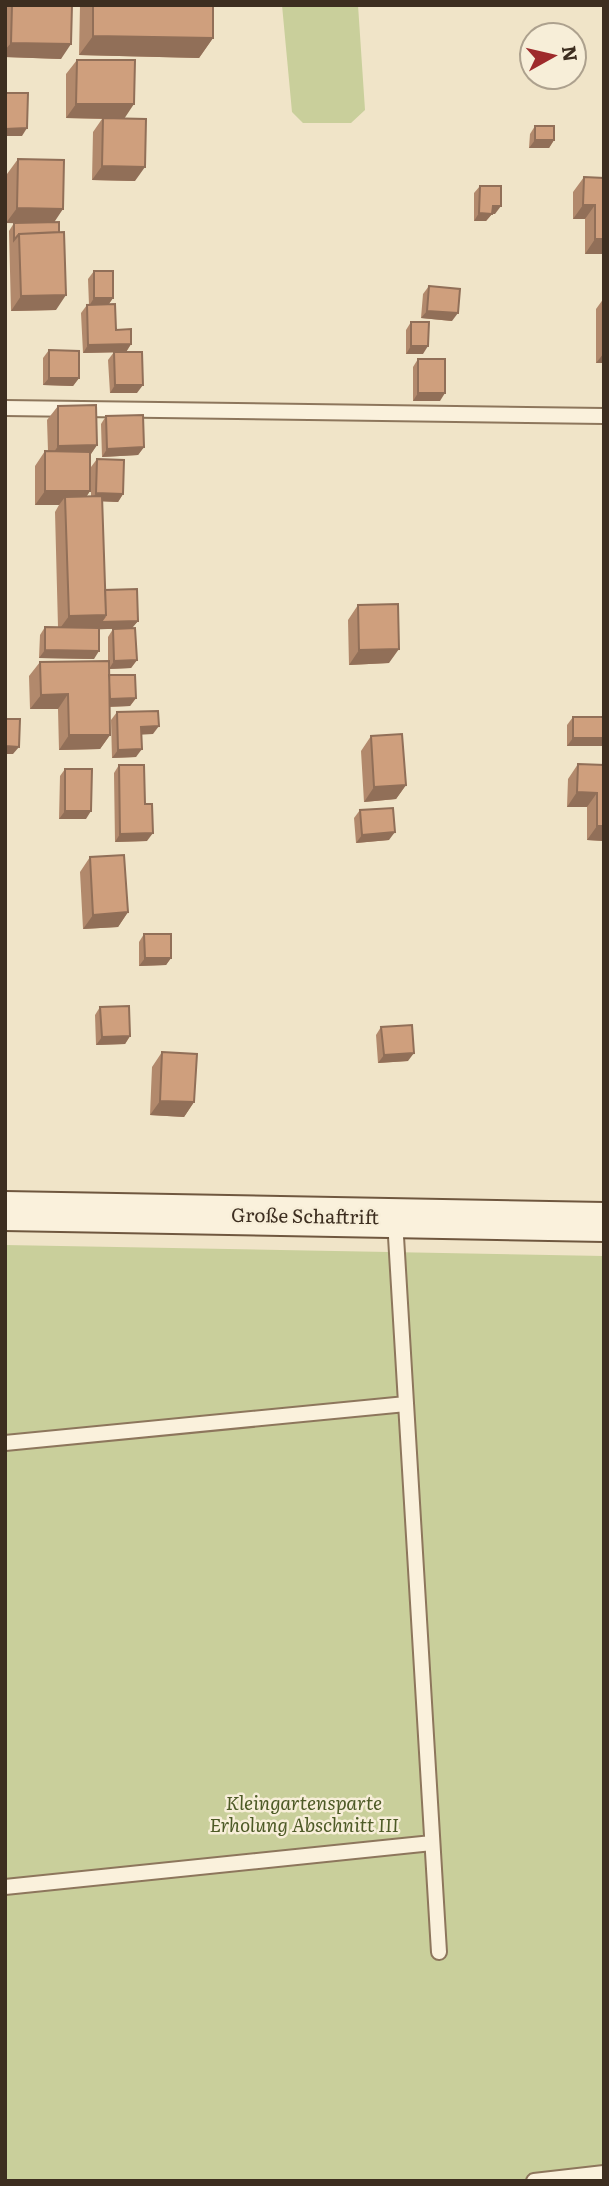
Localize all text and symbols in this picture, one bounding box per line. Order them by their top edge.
north arrow [518,21,588,91]
text: N [556,44,586,63]
street label: Große Schaftrift [231,1200,379,1230]
park label: Kleingartensparte Erholung Abschnitt III [209,1788,399,1838]

